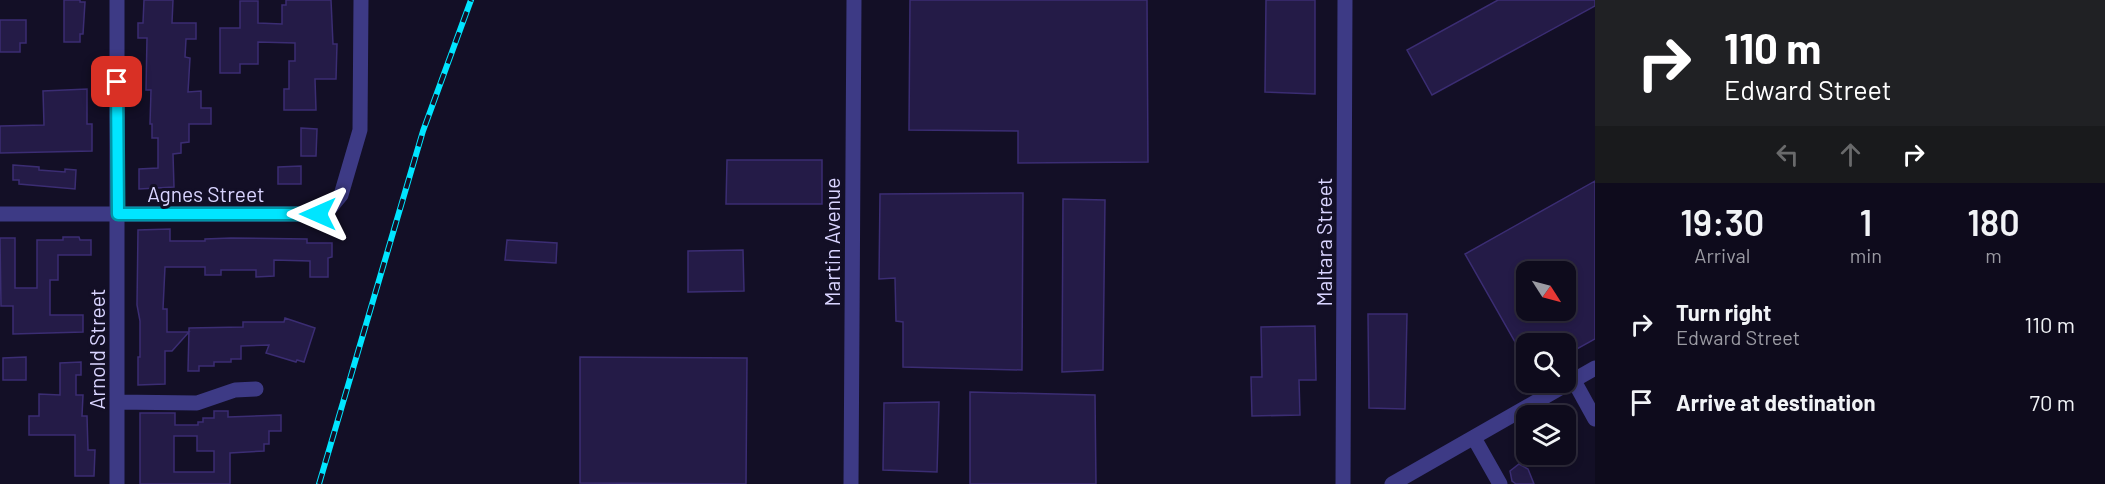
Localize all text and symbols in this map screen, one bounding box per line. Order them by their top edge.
text: 110 m [1724,22,1821,72]
icon: right [1625,24,1703,102]
pin [91,56,142,107]
icon: arrive [100,65,133,98]
text: Edward Street [1724,73,1892,105]
icon: left [1771,138,1804,171]
icon: ahead [1834,138,1867,171]
icon: right [1897,138,1930,171]
street label: Martin Avenue [819,178,844,306]
street label: Maltara Street [1311,178,1336,306]
street label: Agnes Street [147,181,265,206]
position arrow [286,182,350,246]
text: 19:30 [1680,200,1764,243]
text: 1 [1859,200,1872,243]
text: 180 [1967,200,2020,243]
text: Arrival [1694,243,1750,267]
text: min [1850,243,1882,267]
text: m [1985,243,2002,267]
north arrow [1516,261,1576,321]
map controls [1516,261,1576,465]
street label: Arnold Street [84,289,109,409]
text: Turn right [1676,299,1771,325]
icon: right [1625,308,1658,341]
text: 110 m [2025,311,2075,337]
text: Edward Street [1676,325,1800,349]
button: search [1516,333,1576,393]
icon: arrive [1625,386,1658,419]
text: Arrive at destination [1676,389,1875,415]
text: 70 m [2030,389,2075,415]
button: layers [1516,405,1576,465]

